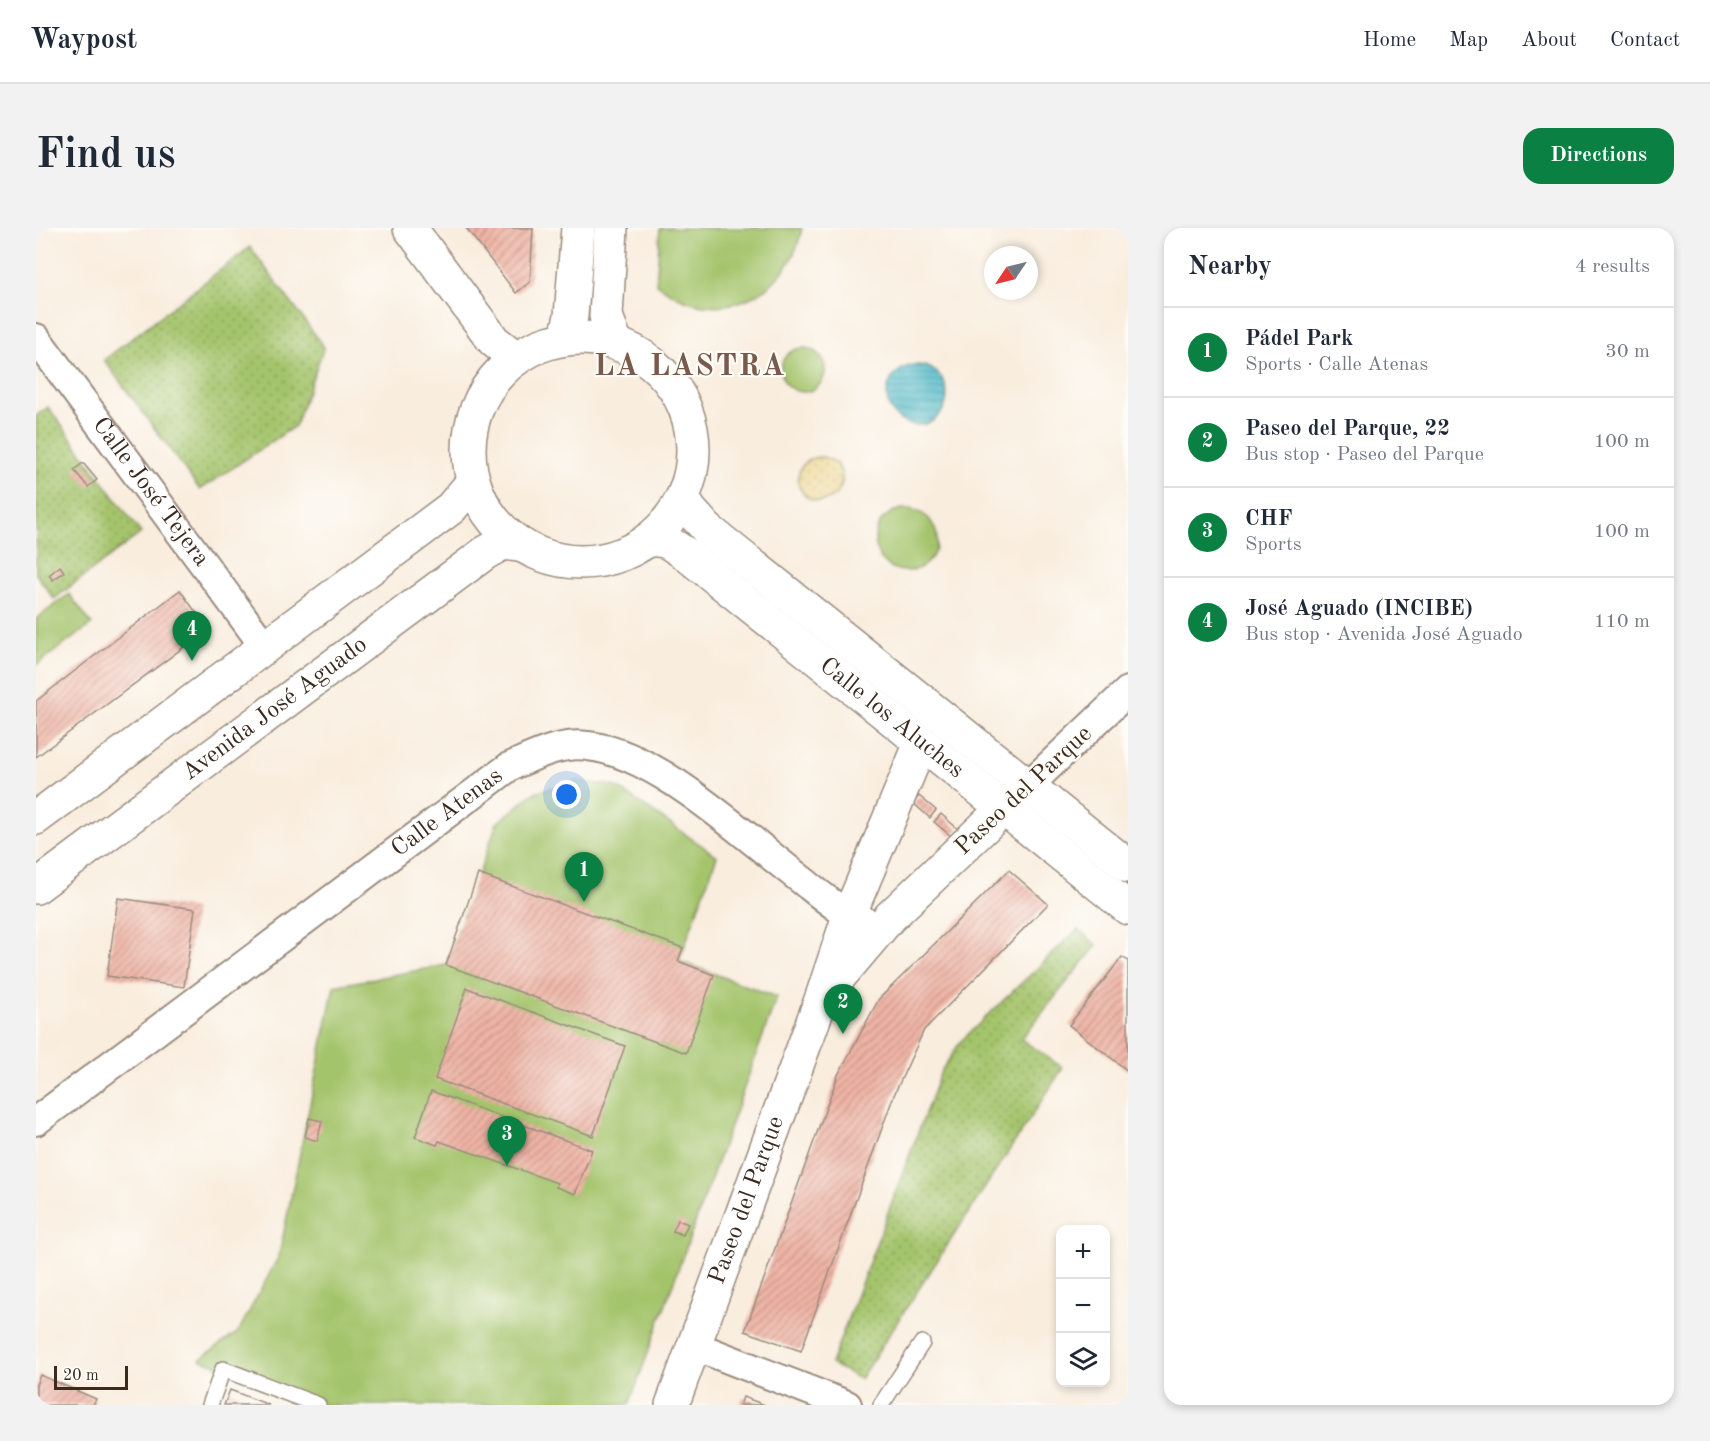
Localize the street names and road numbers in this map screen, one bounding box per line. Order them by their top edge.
street label: Calle José Tejera [87,413,213,571]
street label: Avenida José Aguado [178,633,372,785]
street label: Calle los Aluches [815,654,968,783]
street label: Paseo del Parque [951,722,1097,860]
street label: Calle Atenas [388,764,507,862]
street label: Paseo del Parque [705,1113,789,1288]

